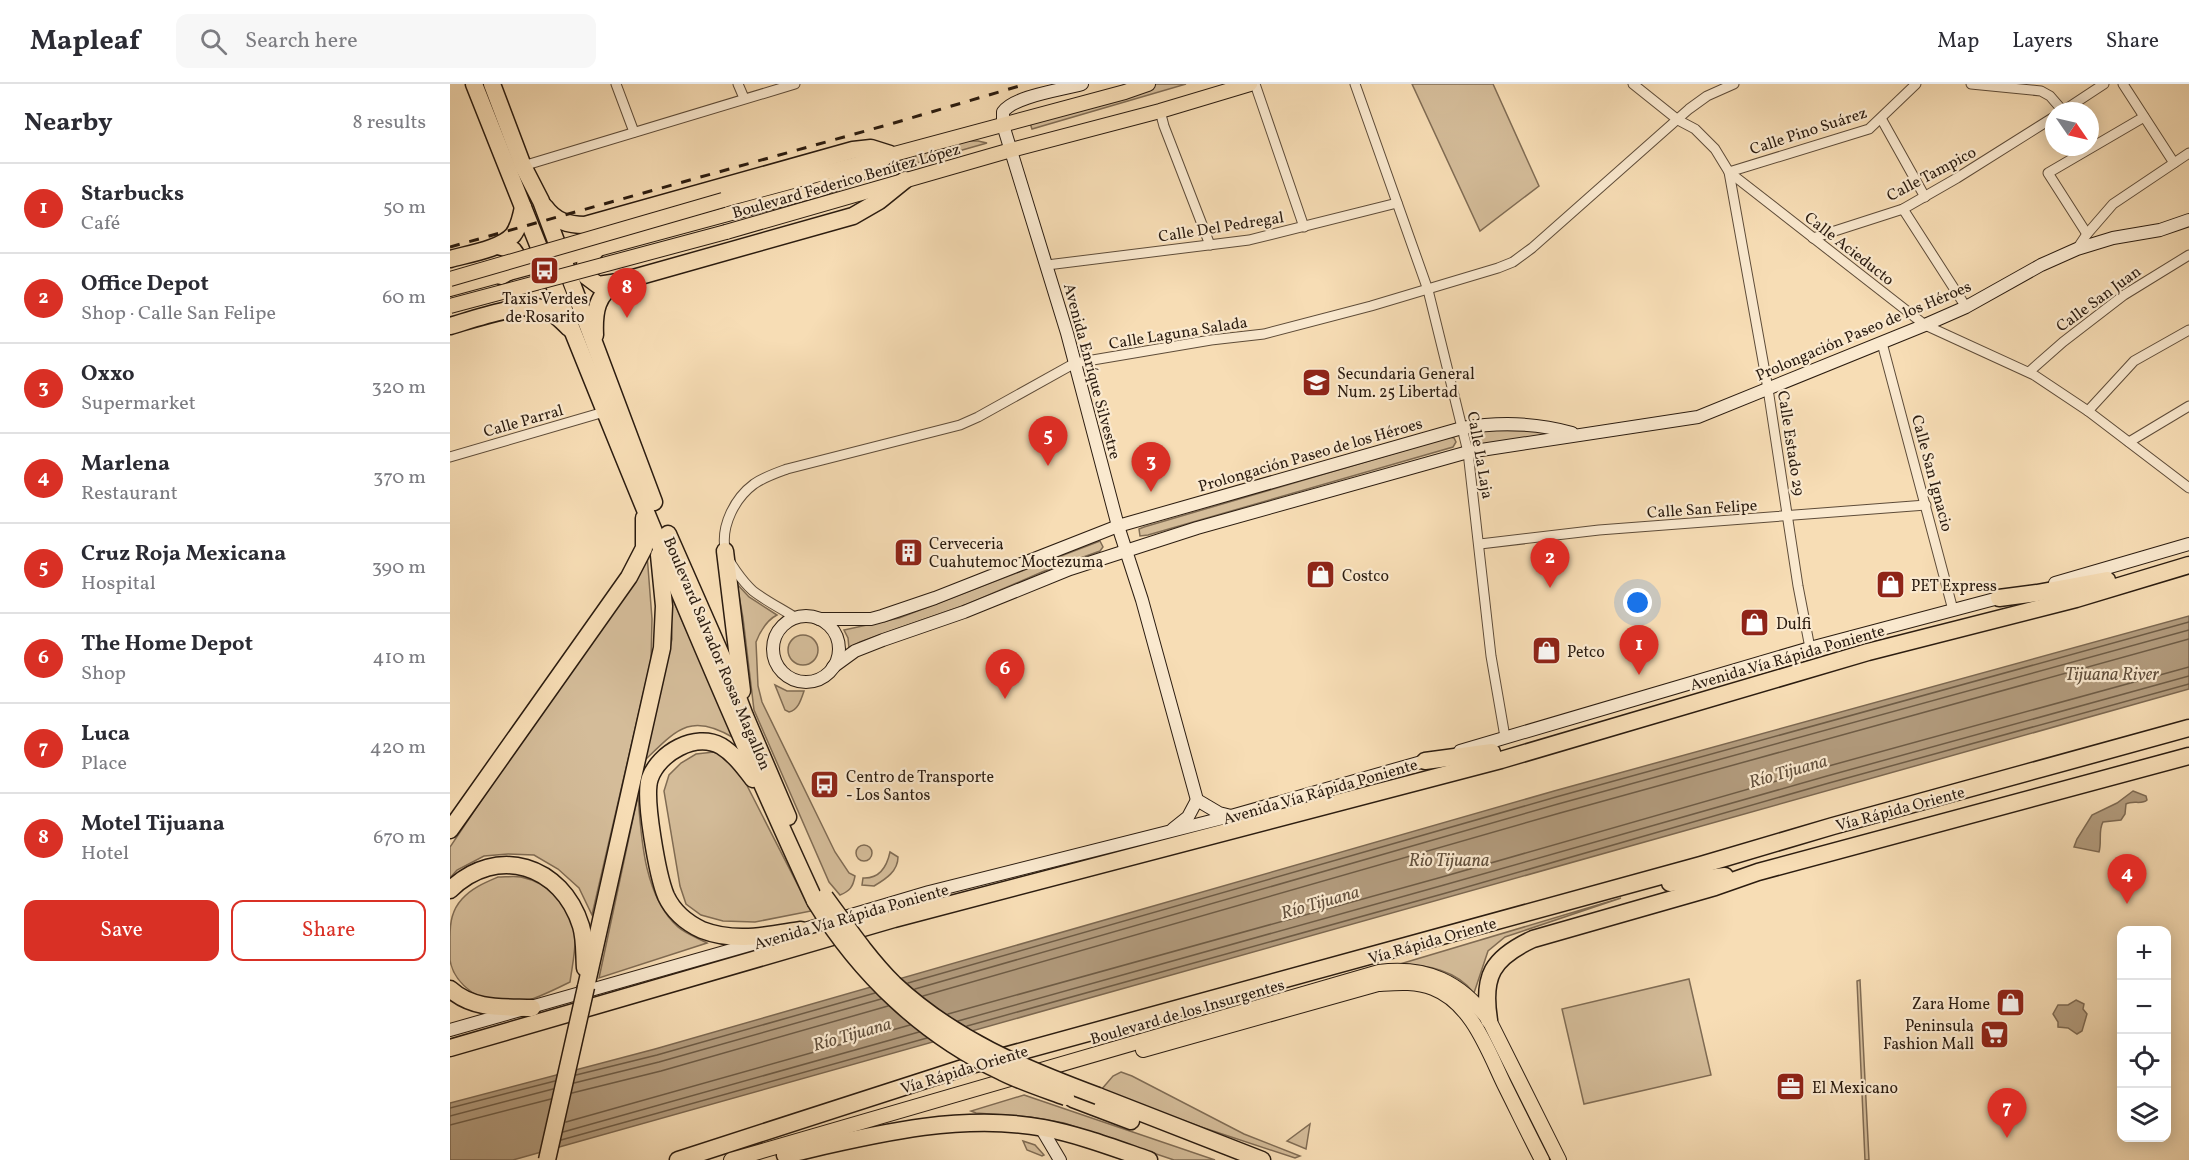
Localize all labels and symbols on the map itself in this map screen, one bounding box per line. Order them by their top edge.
north arrow [2045,102,2099,156]
street label: Calle Pino Suárez [1747,103,1870,161]
street label: Boulevard Federico Benítez López [730,139,963,225]
street label: Calle Tampico [1883,142,1981,208]
street label: Calle Del Pedregal [1157,207,1286,249]
street label: Calle Acieducto [1799,208,1898,292]
bus stop icon: Taxis Verdes de Rosarito [529,254,561,286]
street label: Calle San Juan [2052,261,2146,338]
pin: 8 [608,268,646,318]
street label: Prolongación Paseo de los Héroes [1753,276,1975,387]
street label: Avenida Enríque Silvestre [1057,281,1125,462]
place label: Taxis Verdes de Rosarito [502,289,588,329]
street label: Calle Laguna Salada [1107,312,1249,356]
place label: Secundaria General Num. 25 Libertad [1337,364,1475,404]
school or university icon: Secundaria General Num. 25 Libertad [1300,366,1332,398]
street label: Calle Estado 29 [1771,389,1809,498]
street label: Calle Parral [481,400,566,444]
street label: Calle La Laja [1461,410,1498,501]
street label: Prolongación Paseo de los Héroes [1196,413,1425,499]
street label: Calle San Ignacio [1905,413,1957,534]
pin: 5 [1028,416,1068,466]
pin: 3 [1132,442,1170,492]
street label: Calle San Felipe [1646,495,1758,525]
street label: Boulevard Salvador Rosas Magallón [657,534,775,774]
place label: Cerveceria Cuahutemoc Moctezuma [929,534,1104,574]
building icon: Cerveceria Cuahutemoc Moctezuma [892,536,924,568]
pin: 2 [1530,538,1570,588]
shop icon: Costco [1305,559,1337,591]
place label: Costco [1342,566,1389,588]
shop icon: PET Express [1874,569,1906,601]
place label: PET Express [1911,576,1997,598]
your location [1623,588,1652,617]
shop icon: Dulfi [1739,607,1771,639]
place label: Dulfi [1776,614,1812,636]
street label: Avenida Vía Rápida Poniente [1688,621,1887,697]
pin: 1 [1620,626,1658,675]
shop icon: Petco [1530,635,1562,667]
place label: Petco [1567,642,1605,664]
pin: 6 [986,650,1024,699]
water label: Tijuana River [2065,663,2159,688]
water label: Río Tijuana [1746,749,1831,796]
street label: Avenida Vía Rápida Poniente [1221,755,1420,831]
place label: Centro de Transporte - Los Santos [846,767,994,807]
bus stop icon: Centro de Transporte - Los Santos [809,769,841,801]
street label: Vía Rápida Oriente [1834,782,1967,838]
water label: Rio Tijuana [1409,849,1489,874]
pin: 4 [2108,854,2146,904]
street label: Avenida Vía Rápida Poniente [752,880,951,956]
water label: Río Tijuana [1278,880,1363,927]
street label: Vía Rápida Oriente [1366,913,1499,971]
street label: Boulevard de los Insurgentes [1088,975,1287,1051]
shop icon: Zara Home [1995,987,2027,1019]
place label: Zara Home [1912,994,1990,1016]
water label: Río Tijuana [810,1012,895,1059]
place label: Peninsula Fashion Mall [1883,1016,1974,1056]
supermarket icon: Peninsula Fashion Mall [1979,1018,2011,1050]
street label: Vía Rápida Oriente [898,1041,1031,1101]
office icon: El Mexicano [1775,1071,1807,1103]
place label: El Mexicano [1812,1078,1898,1100]
pin: 7 [1988,1088,2026,1138]

